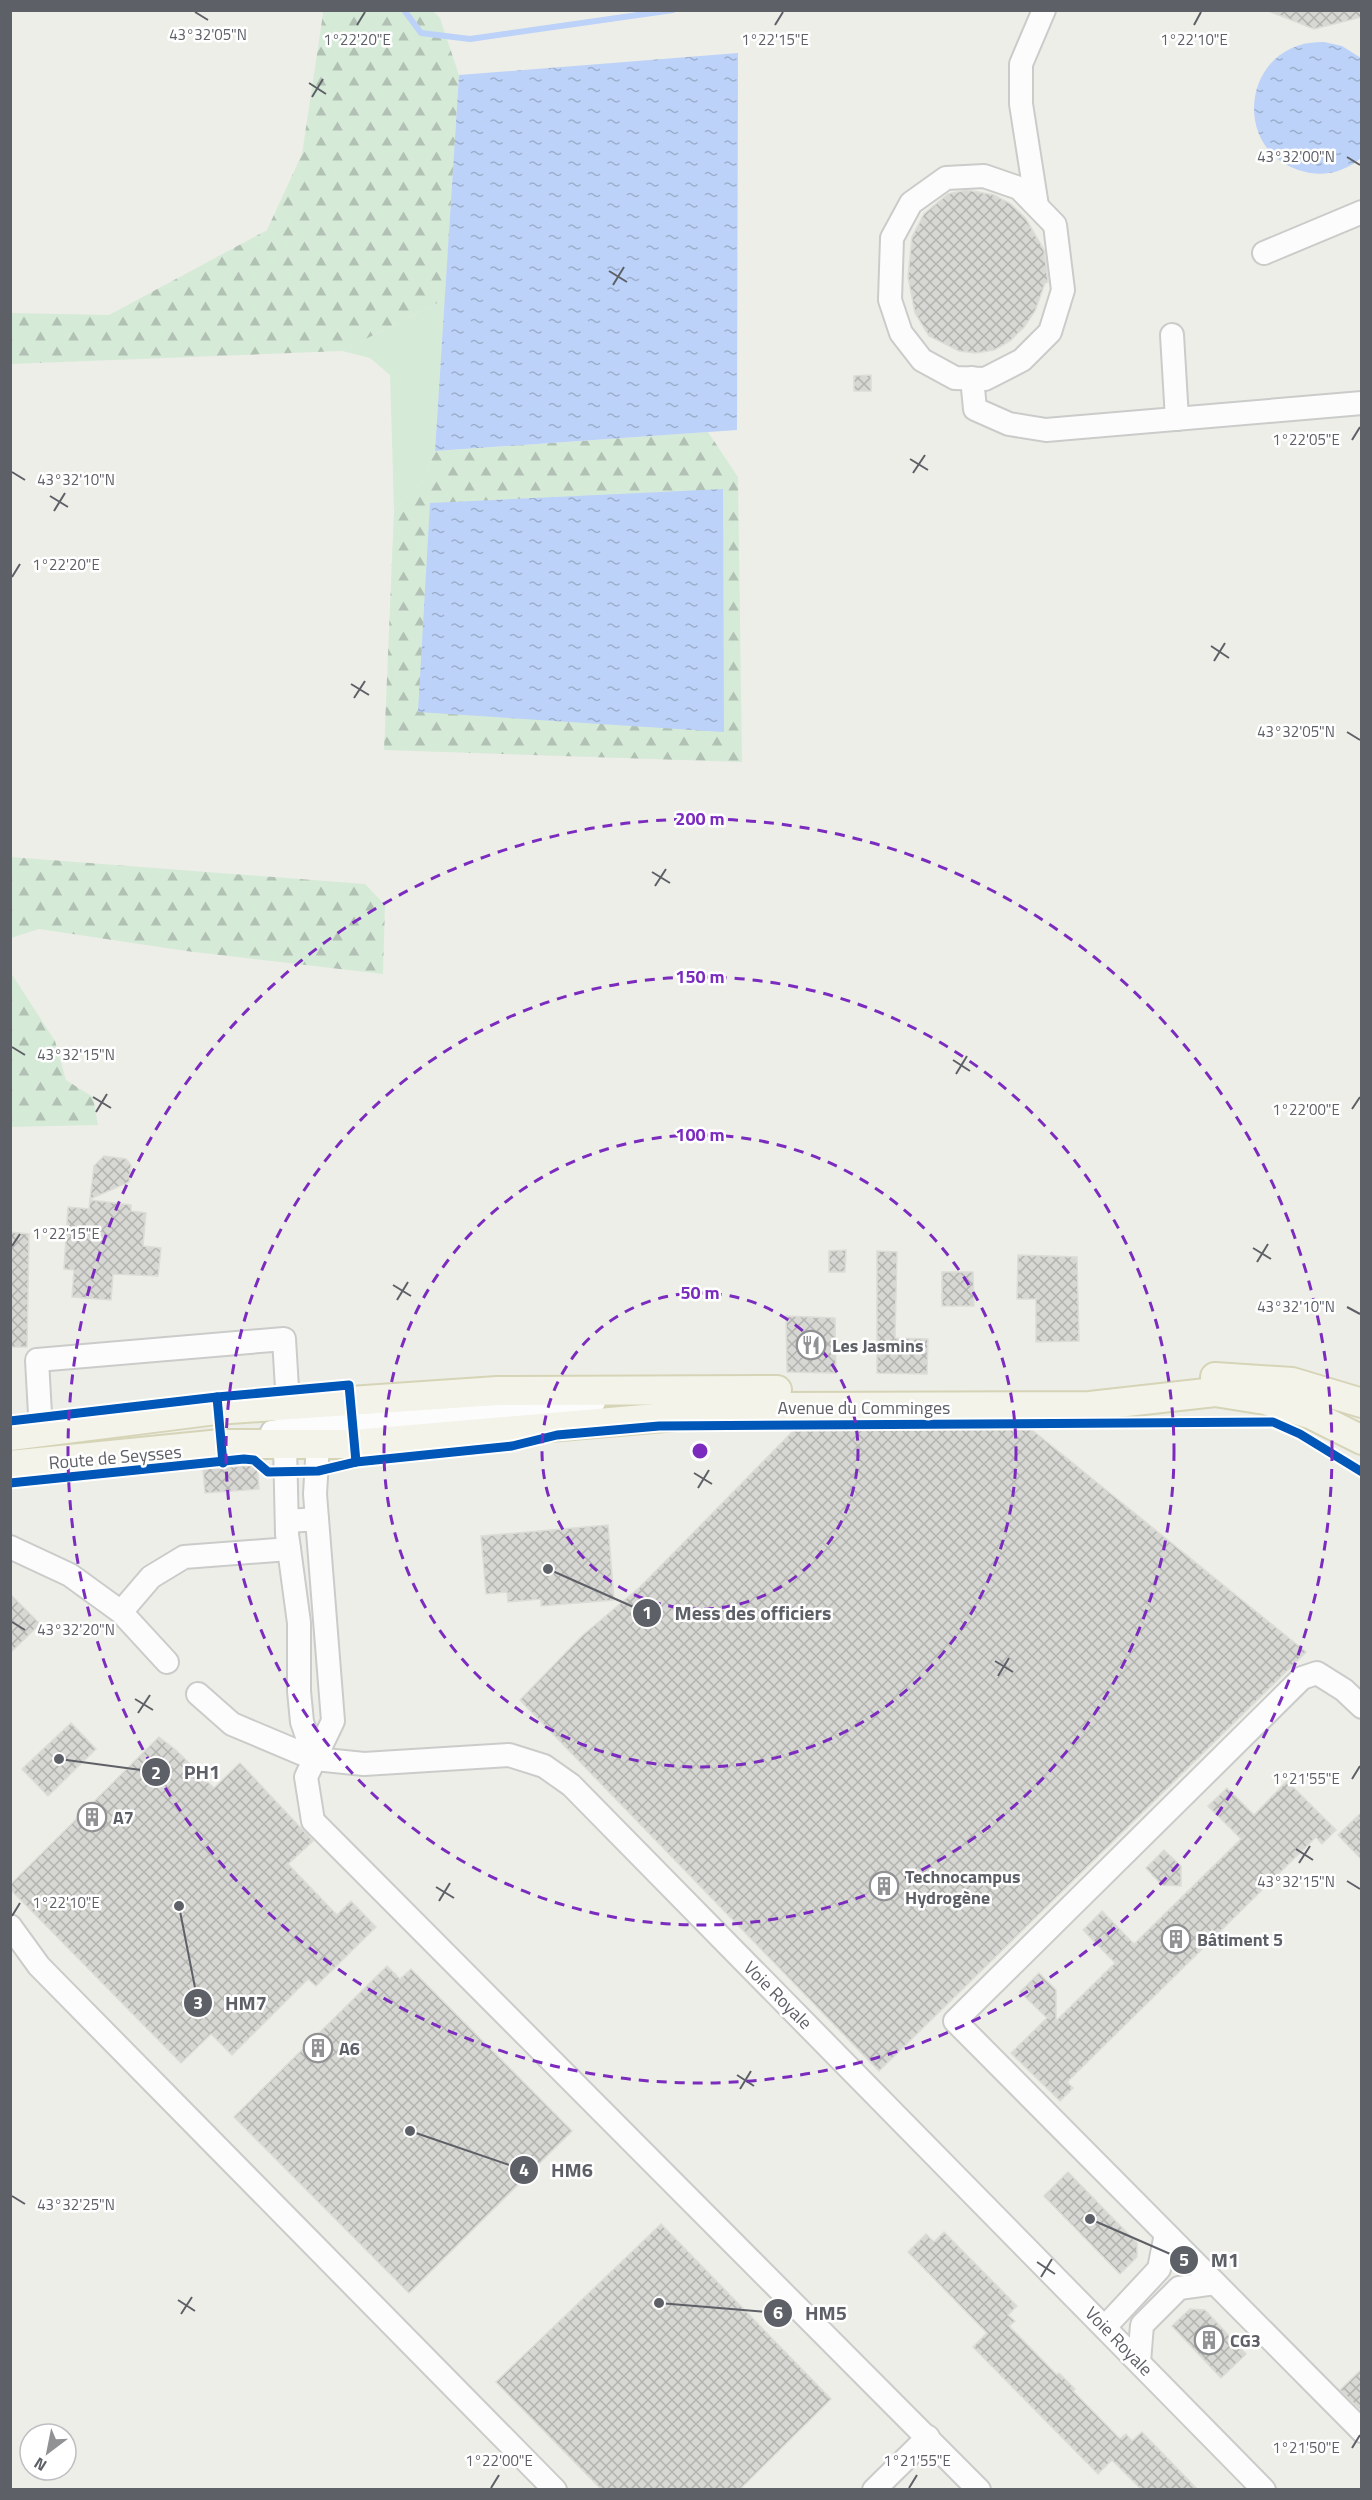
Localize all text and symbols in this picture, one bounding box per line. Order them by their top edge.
text: 43°32'05"N [169,23,247,46]
text: 1°22'20"E [323,28,391,51]
text: 1°22'15"E [741,28,809,51]
text: 1°22'10"E [1160,28,1228,51]
text: 43°32'00"N [1257,145,1335,168]
text: 1°22'05"E [1272,428,1340,451]
text: 43°32'10"N [37,468,115,491]
text: 1°22'20"E [32,553,100,576]
text: 43°32'05"N [1257,720,1335,743]
text: 200 m [675,805,725,832]
text: 150 m [675,963,725,990]
text: 43°32'15"N [37,1043,115,1066]
text: 1°22'00"E [1272,1098,1340,1121]
text: 100 m [675,1121,725,1148]
text: 1°22'15"E [32,1222,100,1245]
text: 50 m [680,1279,720,1306]
text: 43°32'10"N [1257,1295,1335,1318]
restaurant icon: Les Jasmins [795,1329,827,1361]
place label: Les Jasmins [832,1332,923,1359]
street label: Avenue du Comminges [778,1394,950,1421]
street label: Route de Seysses [47,1438,183,1476]
centre of rings [690,1441,710,1461]
callout: Mess des officiers [632,1594,843,1632]
text: Mess des officiers [675,1597,831,1628]
text: 1 [642,1599,652,1626]
text: 43°32'20"N [37,1618,115,1641]
callout: PH1 [141,1753,232,1791]
text: PH1 [184,1756,220,1787]
text: 2 [151,1759,161,1786]
text: 1°21'55"E [1272,1767,1340,1790]
building icon: A7 [76,1801,108,1833]
place label: A7 [113,1804,134,1831]
place label: Technocampus Hydrogène [905,1863,1021,1911]
building icon: Technocampus Hydrogène [868,1870,900,1902]
text: 43°32'15"N [1257,1870,1335,1893]
text: 1°22'10"E [32,1891,100,1914]
building icon: Bâtiment 5 [1160,1923,1192,1955]
place label: Bâtiment 5 [1197,1926,1283,1953]
street label: Voie Royale [738,1955,818,2035]
callout: HM7 [183,1984,279,2022]
text: HM7 [225,1987,267,2018]
text: 3 [193,1989,203,2016]
building icon: A6 [302,2032,334,2064]
place label: A6 [339,2035,360,2062]
callout: HM6 [509,2151,605,2189]
text: HM6 [551,2154,593,2185]
text: 4 [519,2156,529,2183]
text: 43°32'25"N [37,2193,115,2216]
callout: M1 [1169,2241,1251,2279]
text: M1 [1211,2244,1239,2275]
text: 5 [1179,2246,1189,2273]
callout: HM5 [763,2294,859,2332]
text: HM5 [805,2297,847,2328]
text: 6 [773,2299,783,2326]
street label: Voie Royale [1079,2300,1159,2382]
building icon: CG3 [1193,2324,1225,2356]
place label: CG3 [1230,2327,1261,2354]
north arrow [18,2422,78,2482]
text: 1°21'50"E [1272,2436,1340,2459]
text: 1°22'00"E [465,2449,533,2472]
text: 1°21'55"E [883,2449,951,2472]
text: N [29,2452,51,2478]

